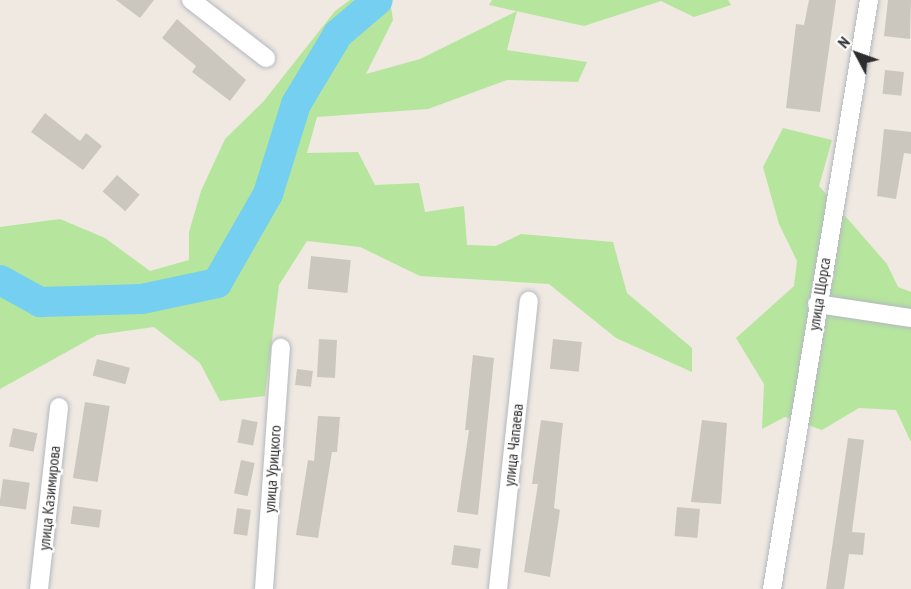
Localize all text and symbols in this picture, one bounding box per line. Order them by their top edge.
north arrow [827,24,887,84]
text: N [833,32,854,52]
street label: улица Щорса [804,256,834,332]
street label: улица Чапаева [499,403,527,487]
street label: улица Урицкого [259,424,285,514]
street label: улица Казимирова [34,445,64,551]

